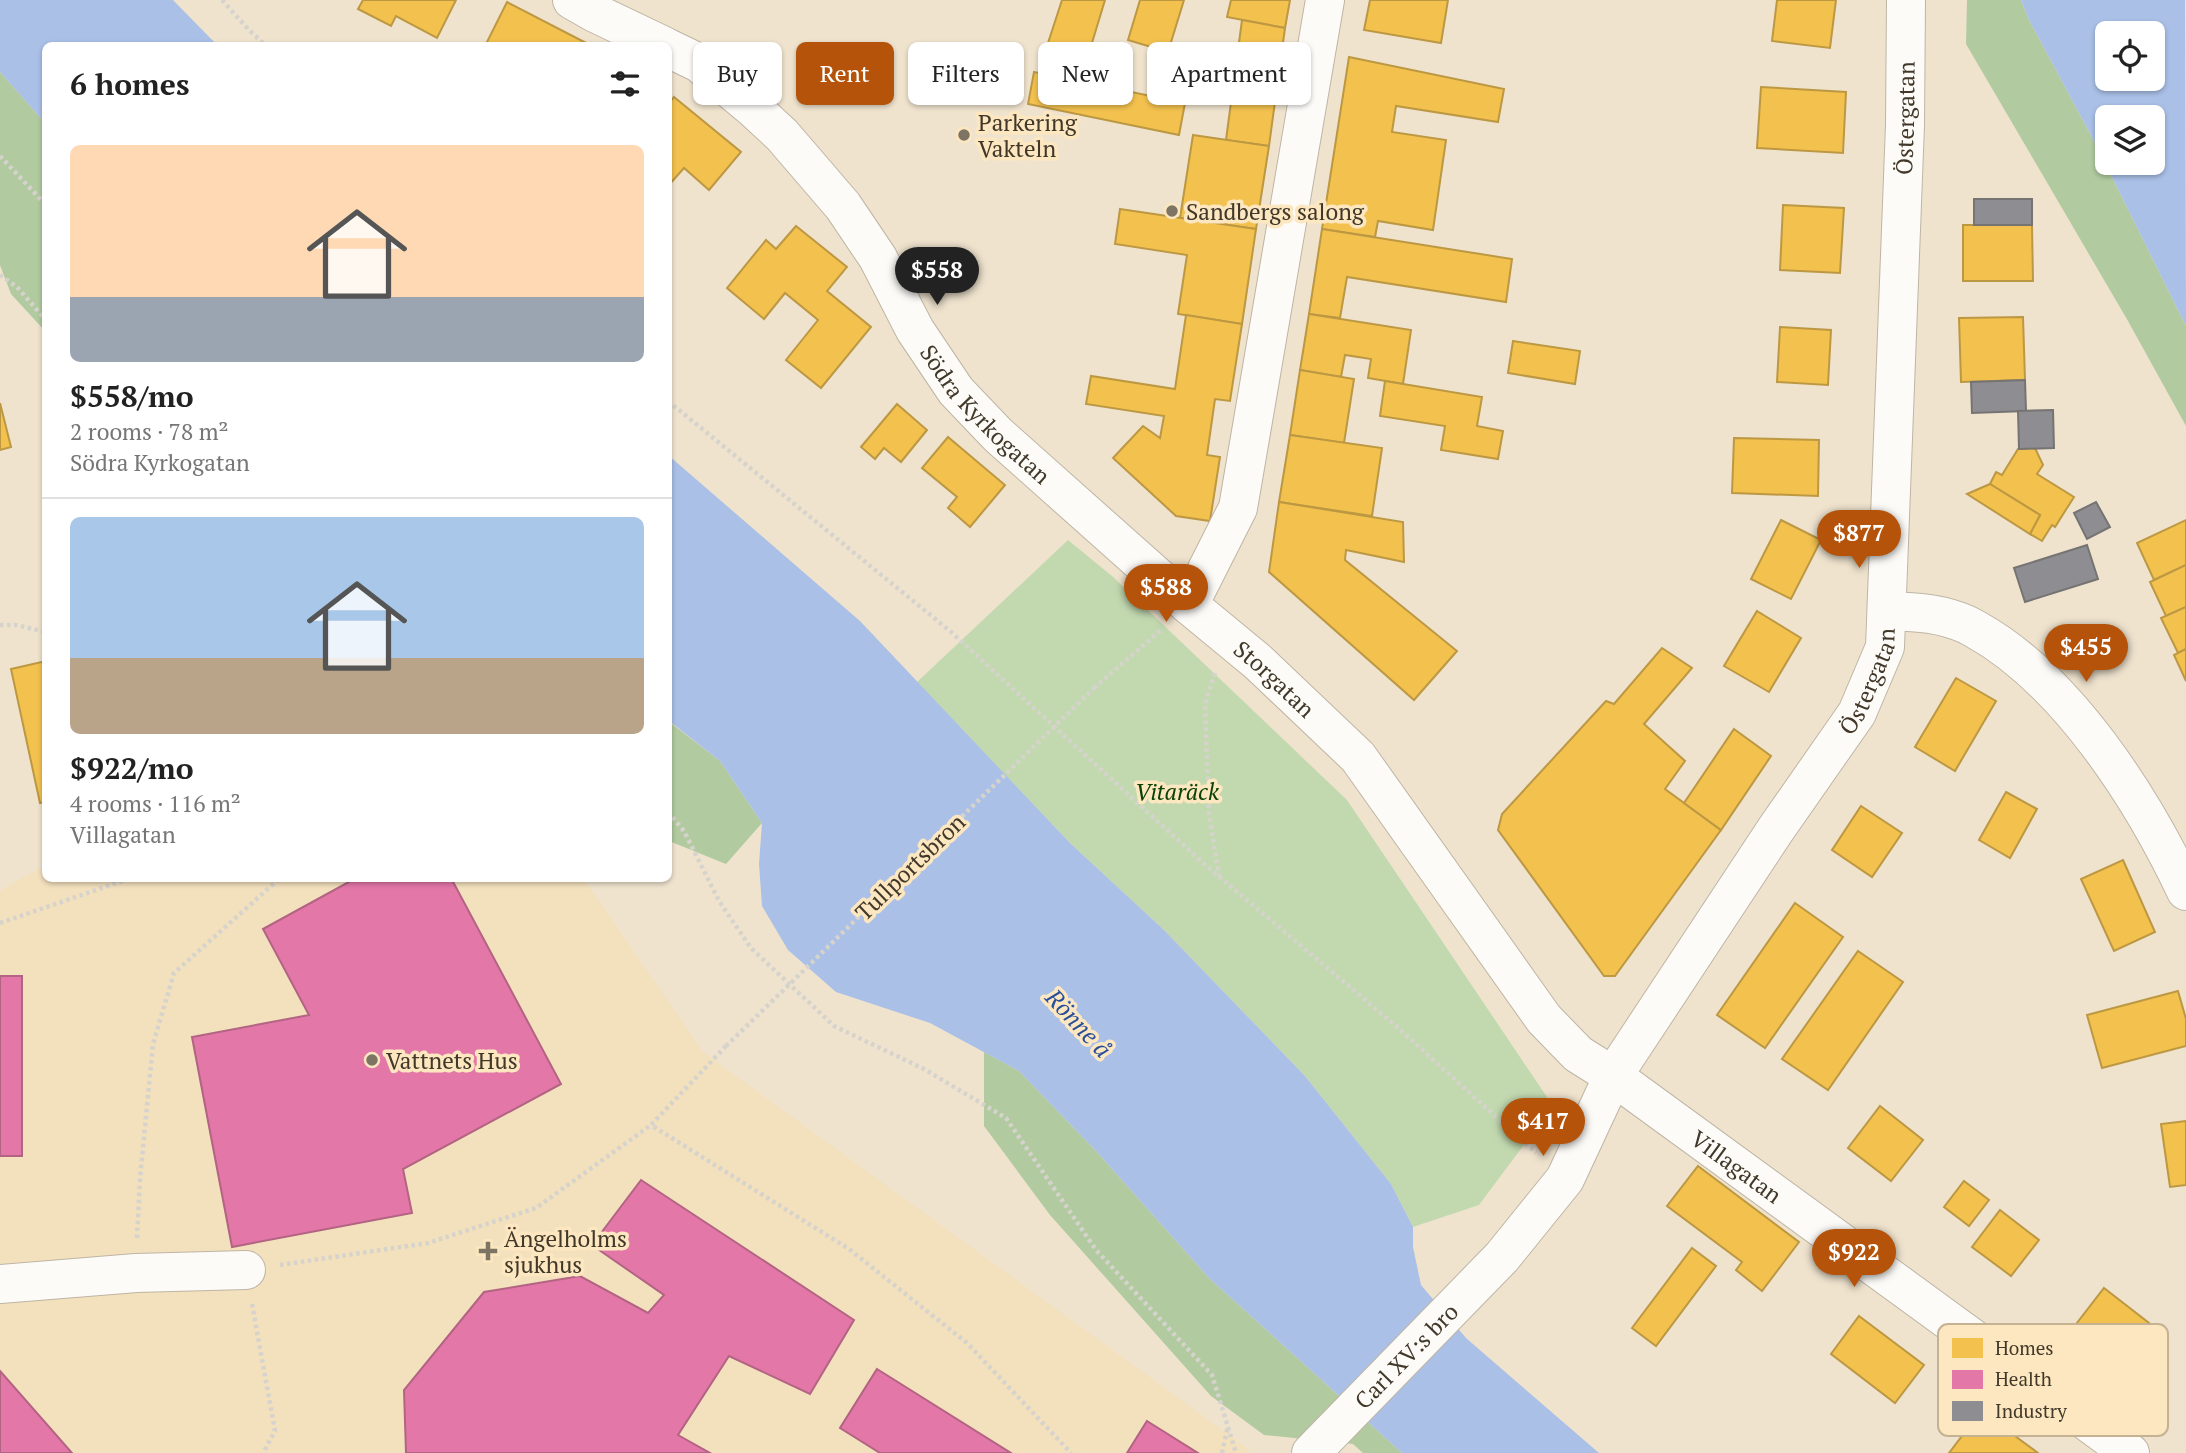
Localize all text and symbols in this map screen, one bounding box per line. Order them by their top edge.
map controls [2095,21,2165,175]
button: locate [2095,21,2165,91]
chip: Buy [693,42,782,105]
chip: Rent [796,42,894,105]
chip: Filters [908,42,1024,105]
chip: New [1038,42,1133,105]
chip: Apartment [1147,42,1311,105]
street label: Östergatan [1888,61,1921,175]
text: 6 homes [70,64,189,104]
icon: filters [606,65,644,103]
button: layers [2095,105,2165,175]
place label: Parkering Vakteln [978,107,1078,164]
marker: Parkering Vakteln [956,127,972,143]
icon: home [294,191,420,317]
place label: Sandbergs salong [1186,196,1365,227]
marker: Sandbergs salong [1164,203,1180,219]
pin: $558 [896,247,978,307]
text: $558 [911,254,963,285]
street label: Södra Kyrkogatan [914,338,1058,491]
text: $558/mo [70,376,194,416]
text: 2 rooms · 78 m² [70,416,229,447]
text: Södra Kyrkogatan [70,447,250,478]
pin: $877 [1818,510,1900,570]
text: $877 [1833,517,1885,548]
icon: home [294,563,420,689]
pin: $588 [1125,564,1207,624]
text: $588 [1140,571,1192,602]
pin: $455 [2045,624,2127,684]
street label: Östergatan [1831,627,1902,741]
text: $455 [2060,631,2112,662]
street label: Storgatan [1228,633,1322,724]
text: $922/mo [70,748,194,788]
park label: Vitaräck [1135,776,1220,807]
text: 4 rooms · 116 m² [70,788,241,819]
street label: Tullportsbron [848,807,972,927]
text: Villagatan [70,819,176,850]
water label: Rönne å [1038,981,1119,1064]
place label: Vattnets Hus [386,1045,518,1076]
marker: Vattnets Hus [364,1052,380,1068]
pin: $417 [1502,1098,1584,1158]
text: $417 [1517,1105,1569,1136]
street label: Villagatan [1685,1123,1789,1210]
place label: Ängelholms sjukhus [504,1223,627,1280]
pin: $922 [1813,1230,1895,1289]
text: $922 [1828,1236,1880,1267]
marker: Ängelholms sjukhus [478,1241,498,1261]
street label: Carl XV:s bro [1347,1296,1465,1415]
legend [1938,1324,2168,1436]
text: Homes [1995,1335,2054,1360]
text: Health [1995,1366,2052,1391]
text: Industry [1995,1398,2067,1423]

